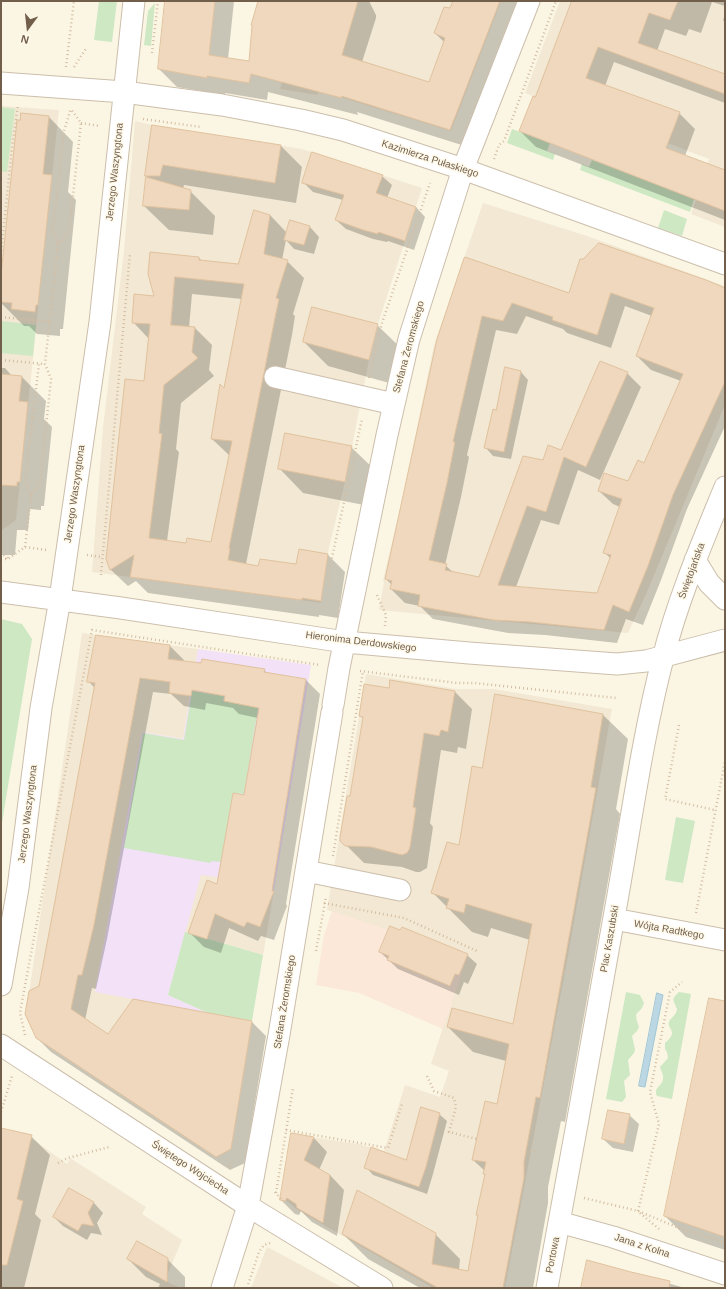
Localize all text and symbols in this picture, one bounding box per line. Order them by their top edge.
north arrow [8,8,48,48]
text: N [20,33,30,46]
street label: Jerzego Waszyngtona [104,122,126,222]
street label: Kazimierza Pułaskiego [380,138,480,180]
street label: Stefana Żeromskiego [391,300,427,394]
street label: Jerzego Waszyngtona [62,444,88,544]
street label: Świętojańska [676,541,708,601]
street label: Hieronima Derdowskiego [305,629,417,655]
street label: Jerzego Waszyngtona [16,764,40,864]
street label: Plac Kaszubski [598,905,622,973]
street label: Wójta Radtkego [633,918,705,942]
street label: Stefana Żeromskiego [272,954,298,1050]
street label: Świętego Wojciecha [149,1138,231,1198]
street label: Jana z Kolna [613,1231,671,1261]
street label: Portowa [544,1236,562,1274]

